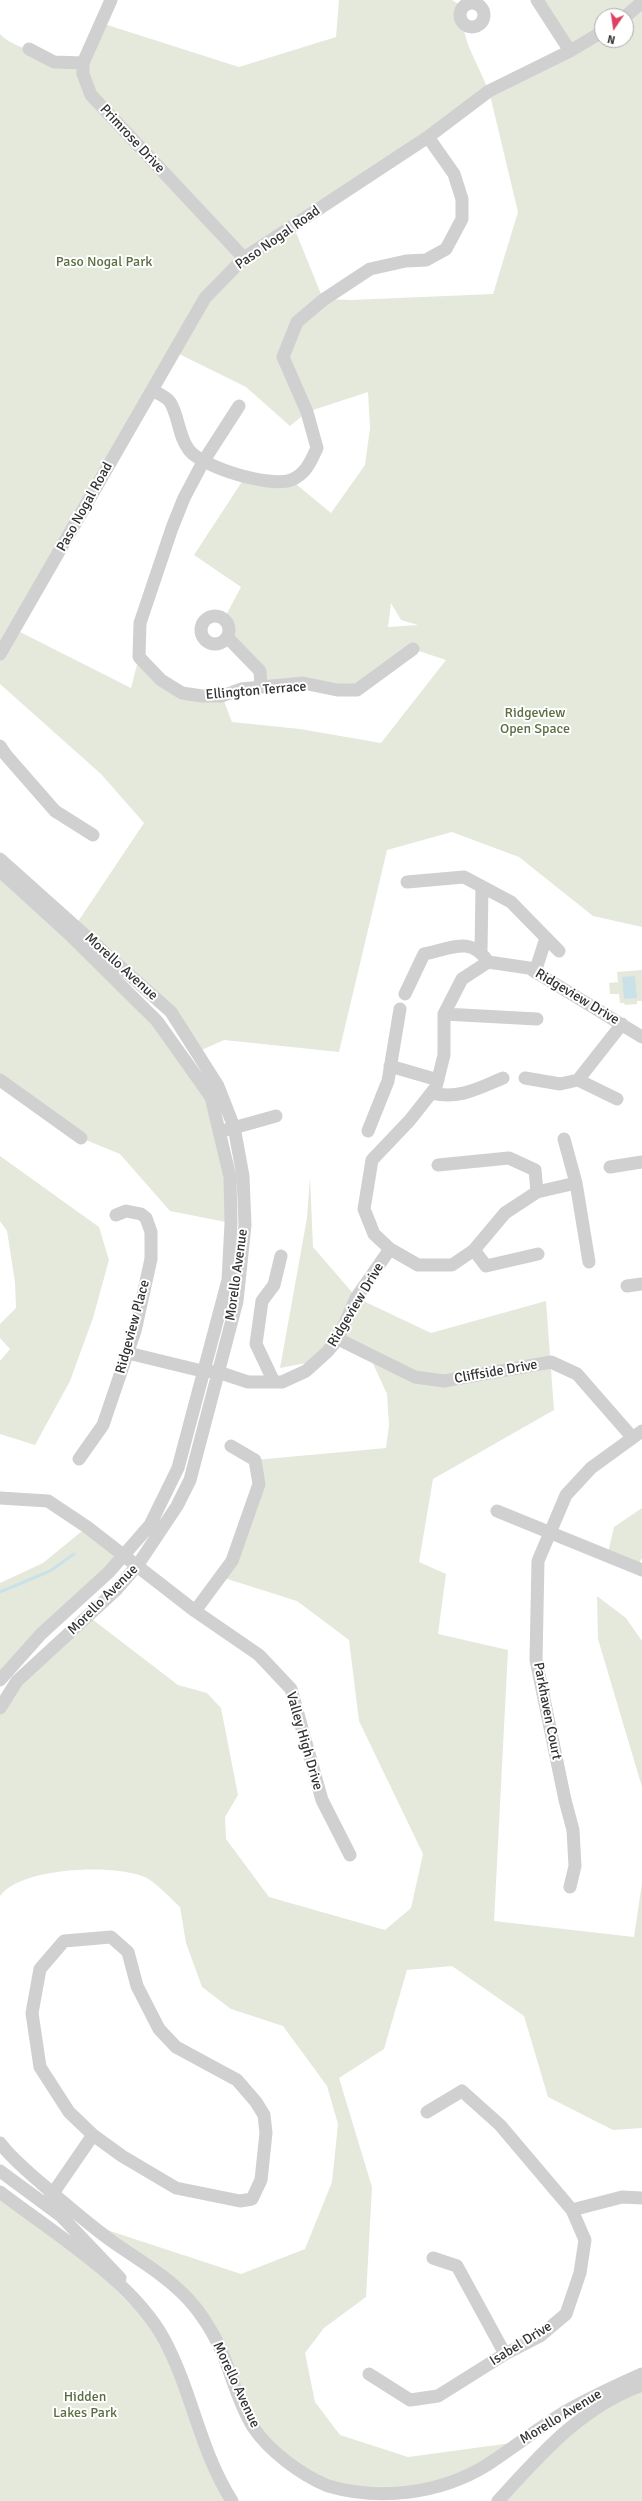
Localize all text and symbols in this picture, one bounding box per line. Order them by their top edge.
north arrow [594,8,634,48]
text: N [606,32,617,46]
street label: Primrose Drive [96,101,168,177]
street label: Paso Nogal Road [232,203,324,273]
park label: Paso Nogal Park [56,254,152,270]
street label: Paso Nogal Road [53,459,117,555]
street label: Ellington Terrace [205,678,307,704]
park label: Ridgeview Open Space [500,705,570,738]
street label: Morello Avenue [81,930,161,1004]
street label: Ridgeview Drive [532,965,622,1029]
street label: Morello Avenue [222,1228,252,1322]
street label: Ridgeview Drive [324,1260,388,1350]
street label: Ridgeview Place [112,1278,154,1376]
street label: Cliffside Drive [453,1356,539,1388]
street label: Morello Avenue [64,1561,142,1639]
street label: Parkhaven Court [529,1661,565,1761]
street label: Valley High Drive [282,1690,326,1792]
street label: Isabel Drive [487,2318,555,2370]
street label: Morello Avenue [209,2340,263,2430]
street label: Morello Avenue [517,2386,605,2448]
park label: Hidden Lakes Park [53,2389,117,2422]

